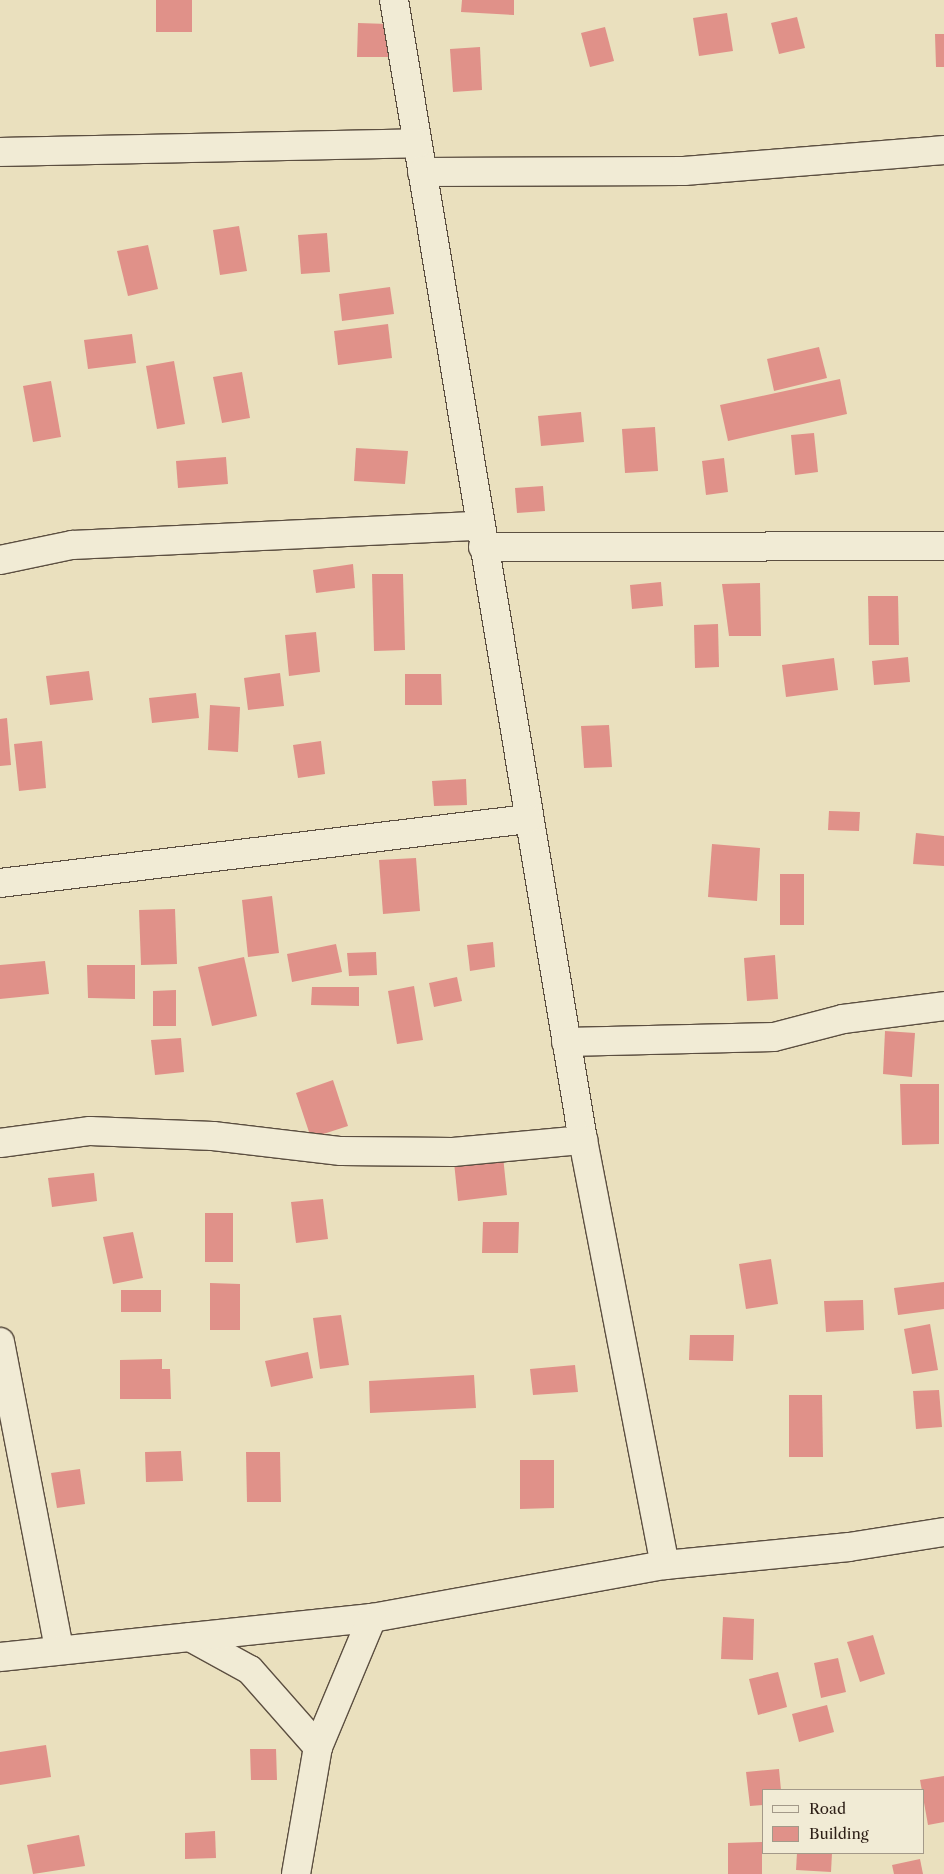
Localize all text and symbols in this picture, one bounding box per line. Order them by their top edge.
legend [762,1789,924,1854]
text: Road [809,1799,846,1818]
text: Building [809,1824,869,1843]

